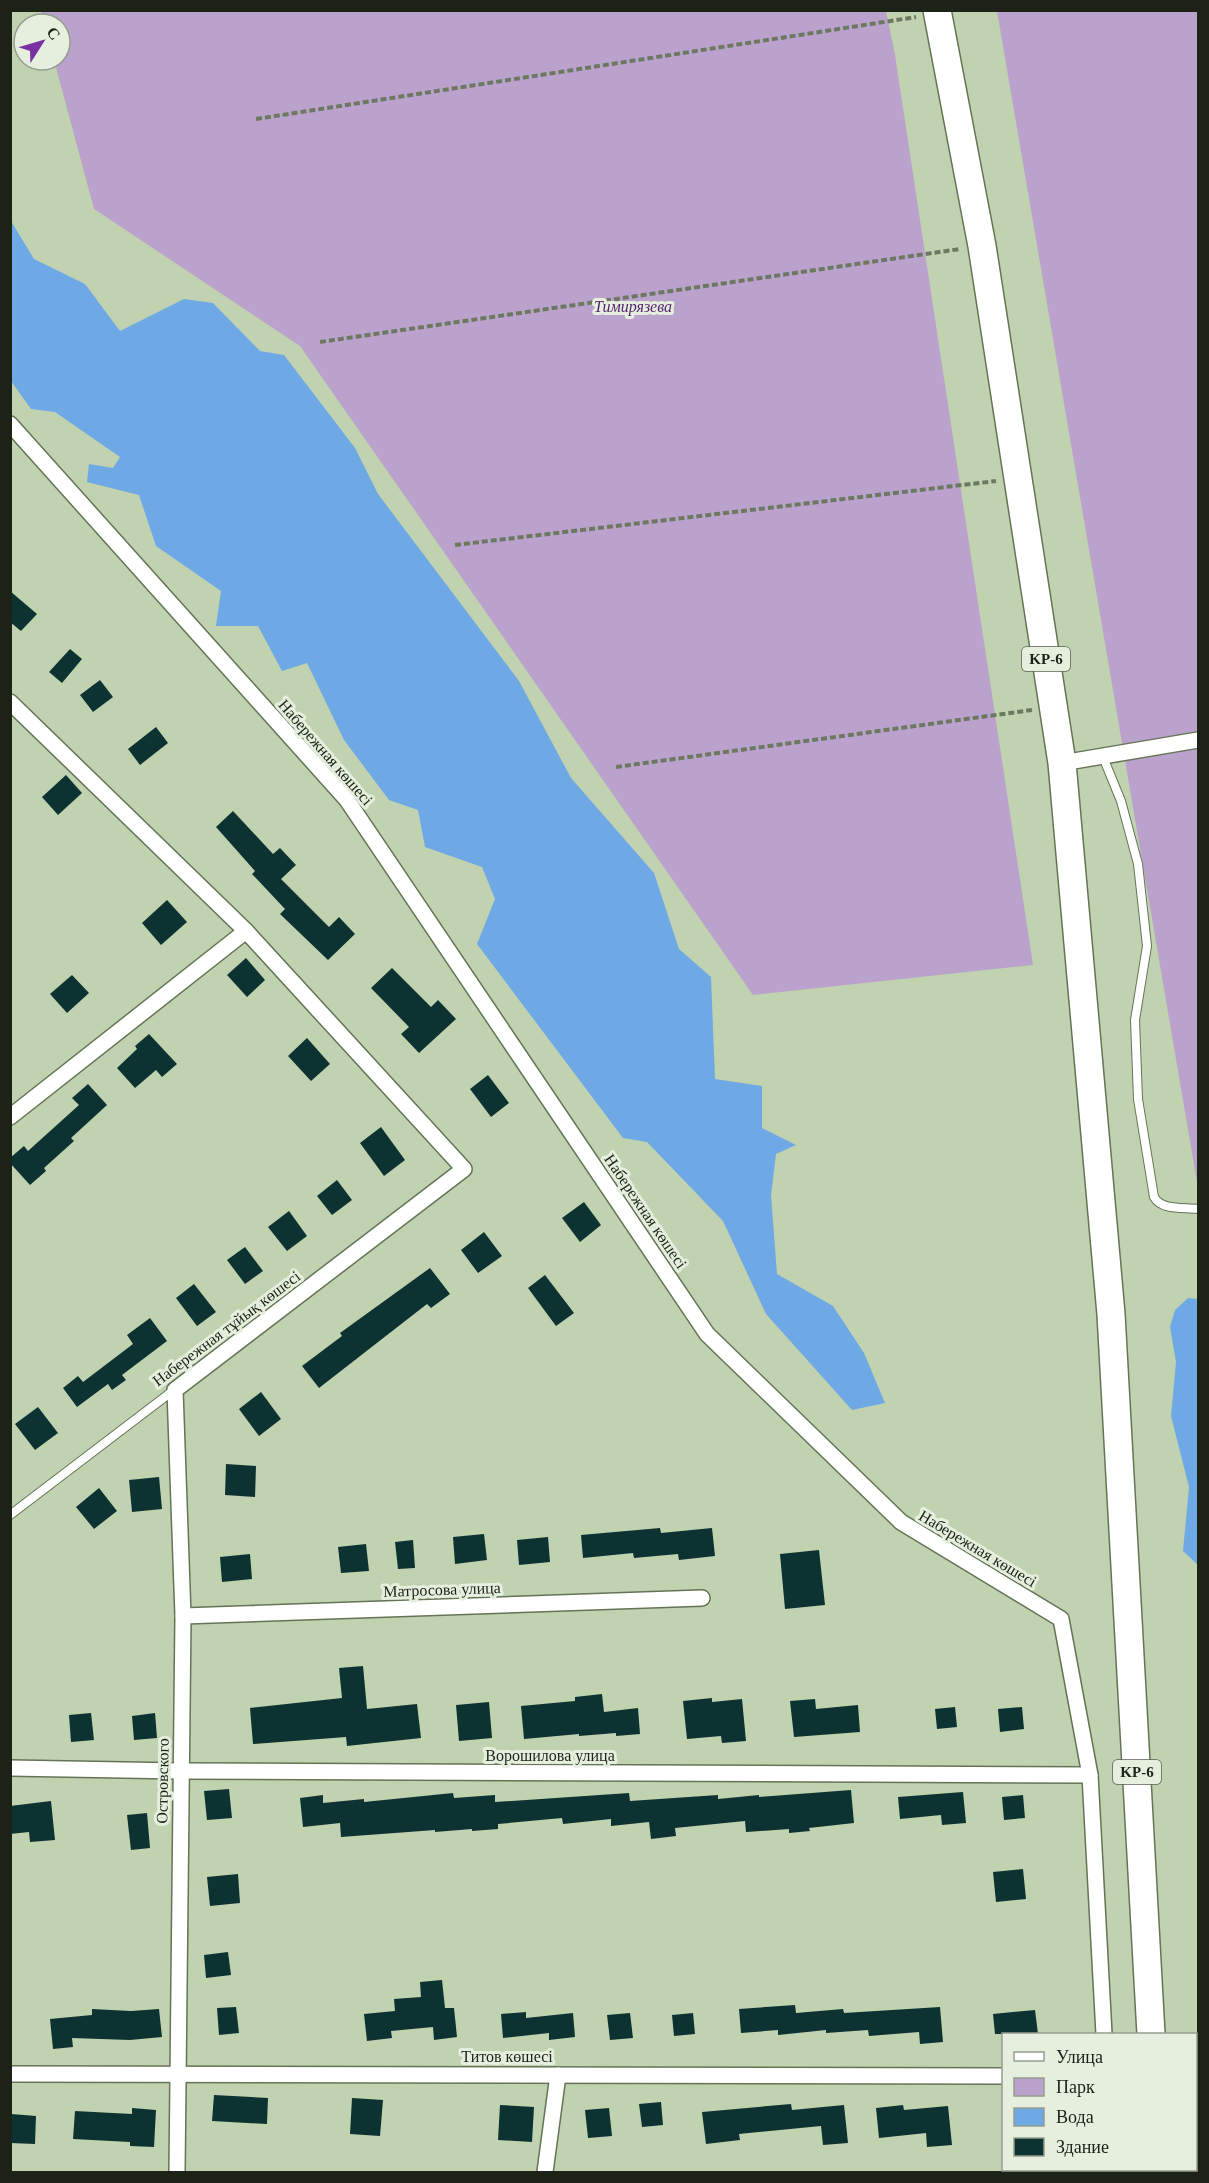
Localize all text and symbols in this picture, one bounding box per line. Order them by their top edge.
north arrow [12,12,72,72]
text: С [43,24,64,43]
park label: Тимирязева [594,298,672,316]
road number: KP-6 [1022,647,1070,671]
street label: Набережная көшесі [274,696,376,810]
street label: Набережная көшесі [600,1151,690,1273]
street label: Набережная тұйық көшесі [149,1267,304,1390]
street label: Набережная көшесі [915,1507,1040,1591]
street label: Матросова улица [383,1579,501,1601]
street label: Островского [153,1738,173,1824]
street label: Ворошилова улица [485,1747,615,1765]
road number: KP-6 [1113,1760,1161,1784]
legend [1002,2033,1197,2171]
text: Улица [1056,2047,1103,2067]
street label: Титов көшесі [461,2048,553,2065]
text: Парк [1056,2077,1095,2097]
text: Вода [1056,2107,1094,2127]
text: Здание [1056,2137,1109,2157]

